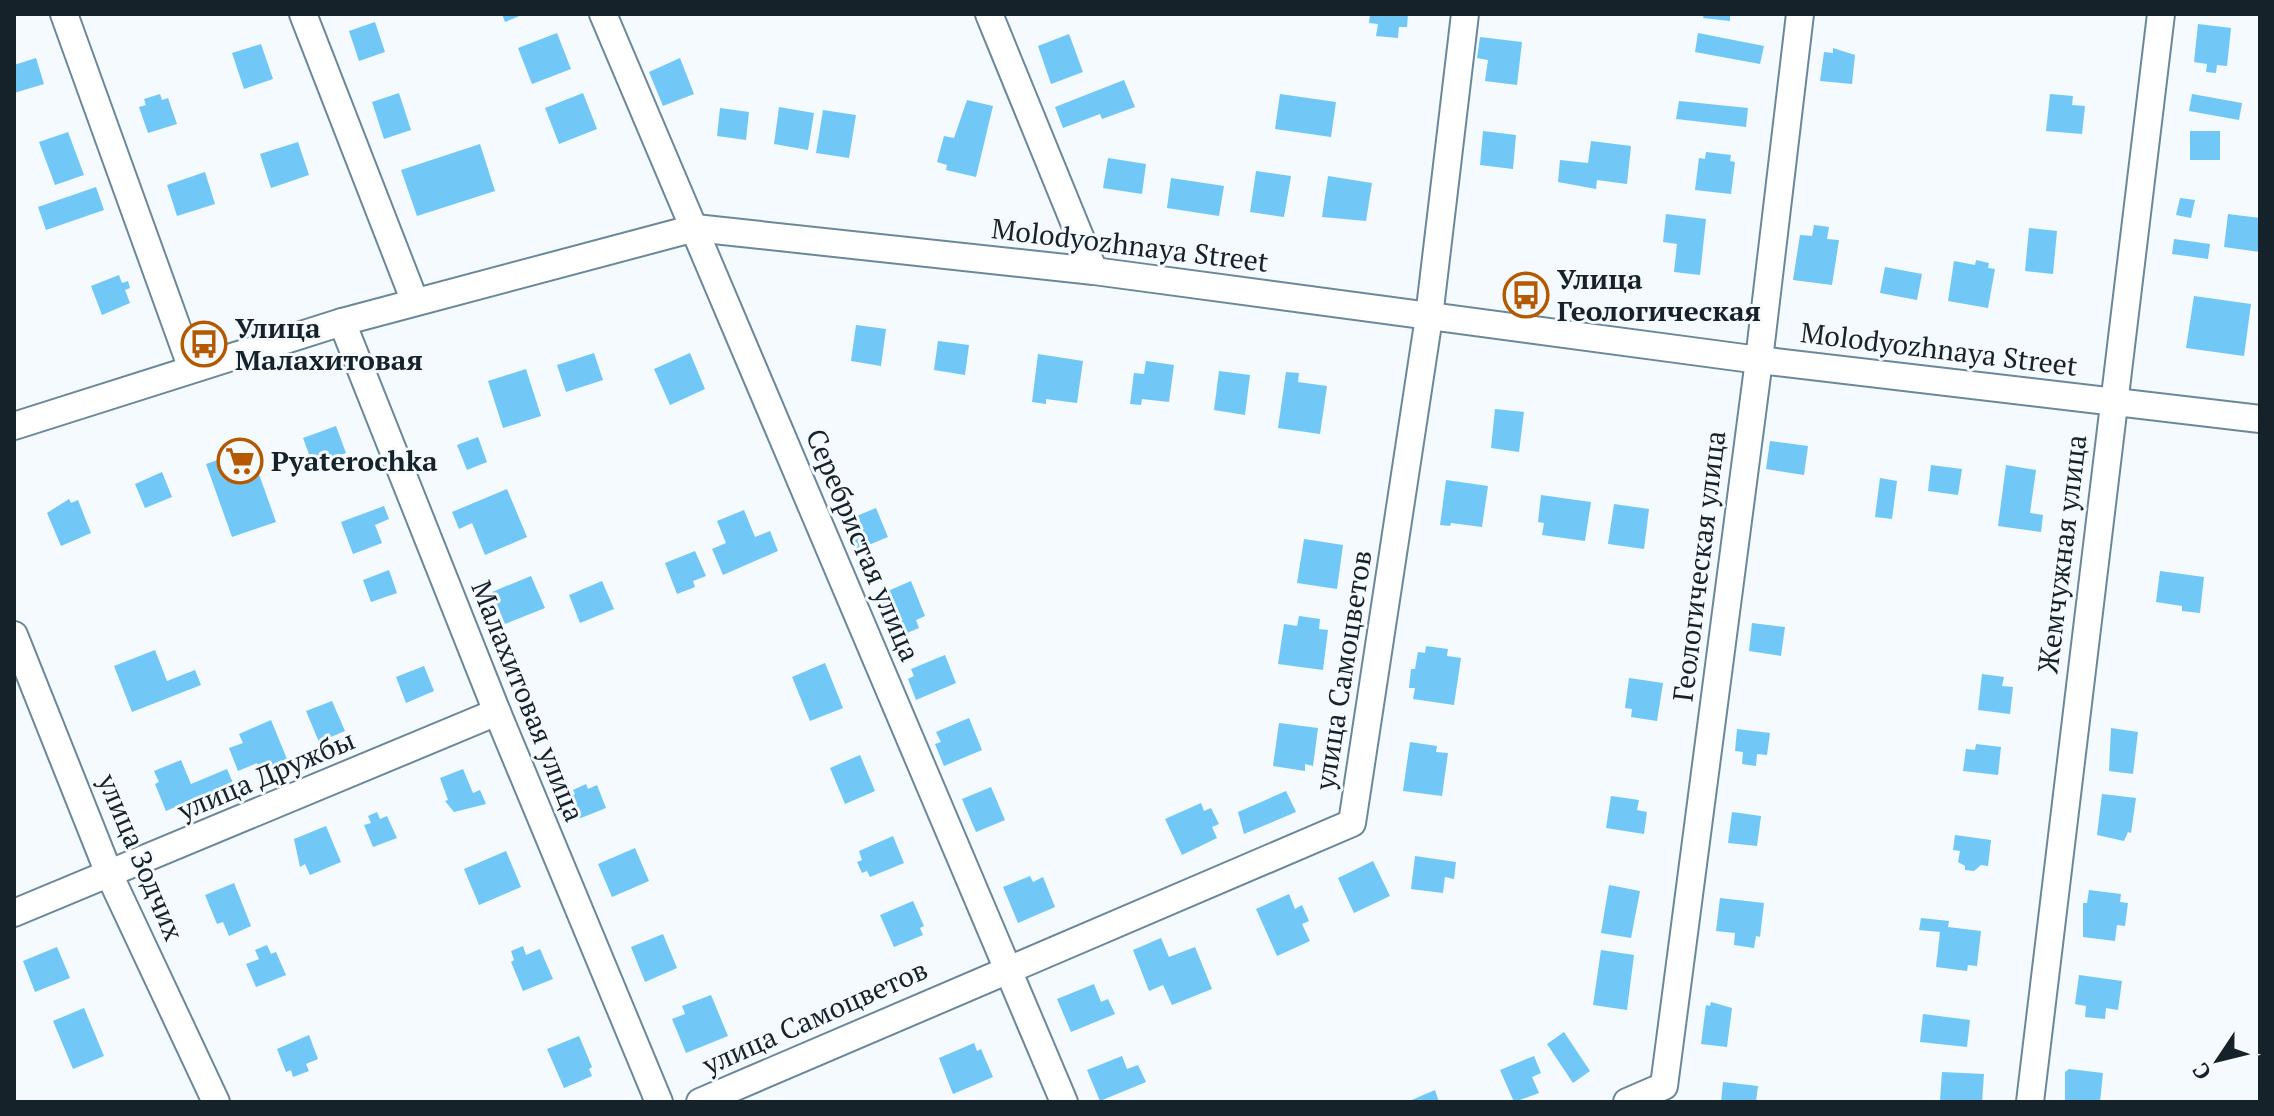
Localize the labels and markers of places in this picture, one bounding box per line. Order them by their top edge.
place label: Улица Геологическая [1557,260,1761,329]
bus stop icon: Улица Геологическая [1502,271,1550,319]
place label: Улица Малахитовая [235,309,423,378]
bus stop icon: Улица Малахитовая [180,320,228,368]
supermarket icon: Pyaterochka [216,437,264,485]
place label: Pyaterochka [271,442,438,479]

